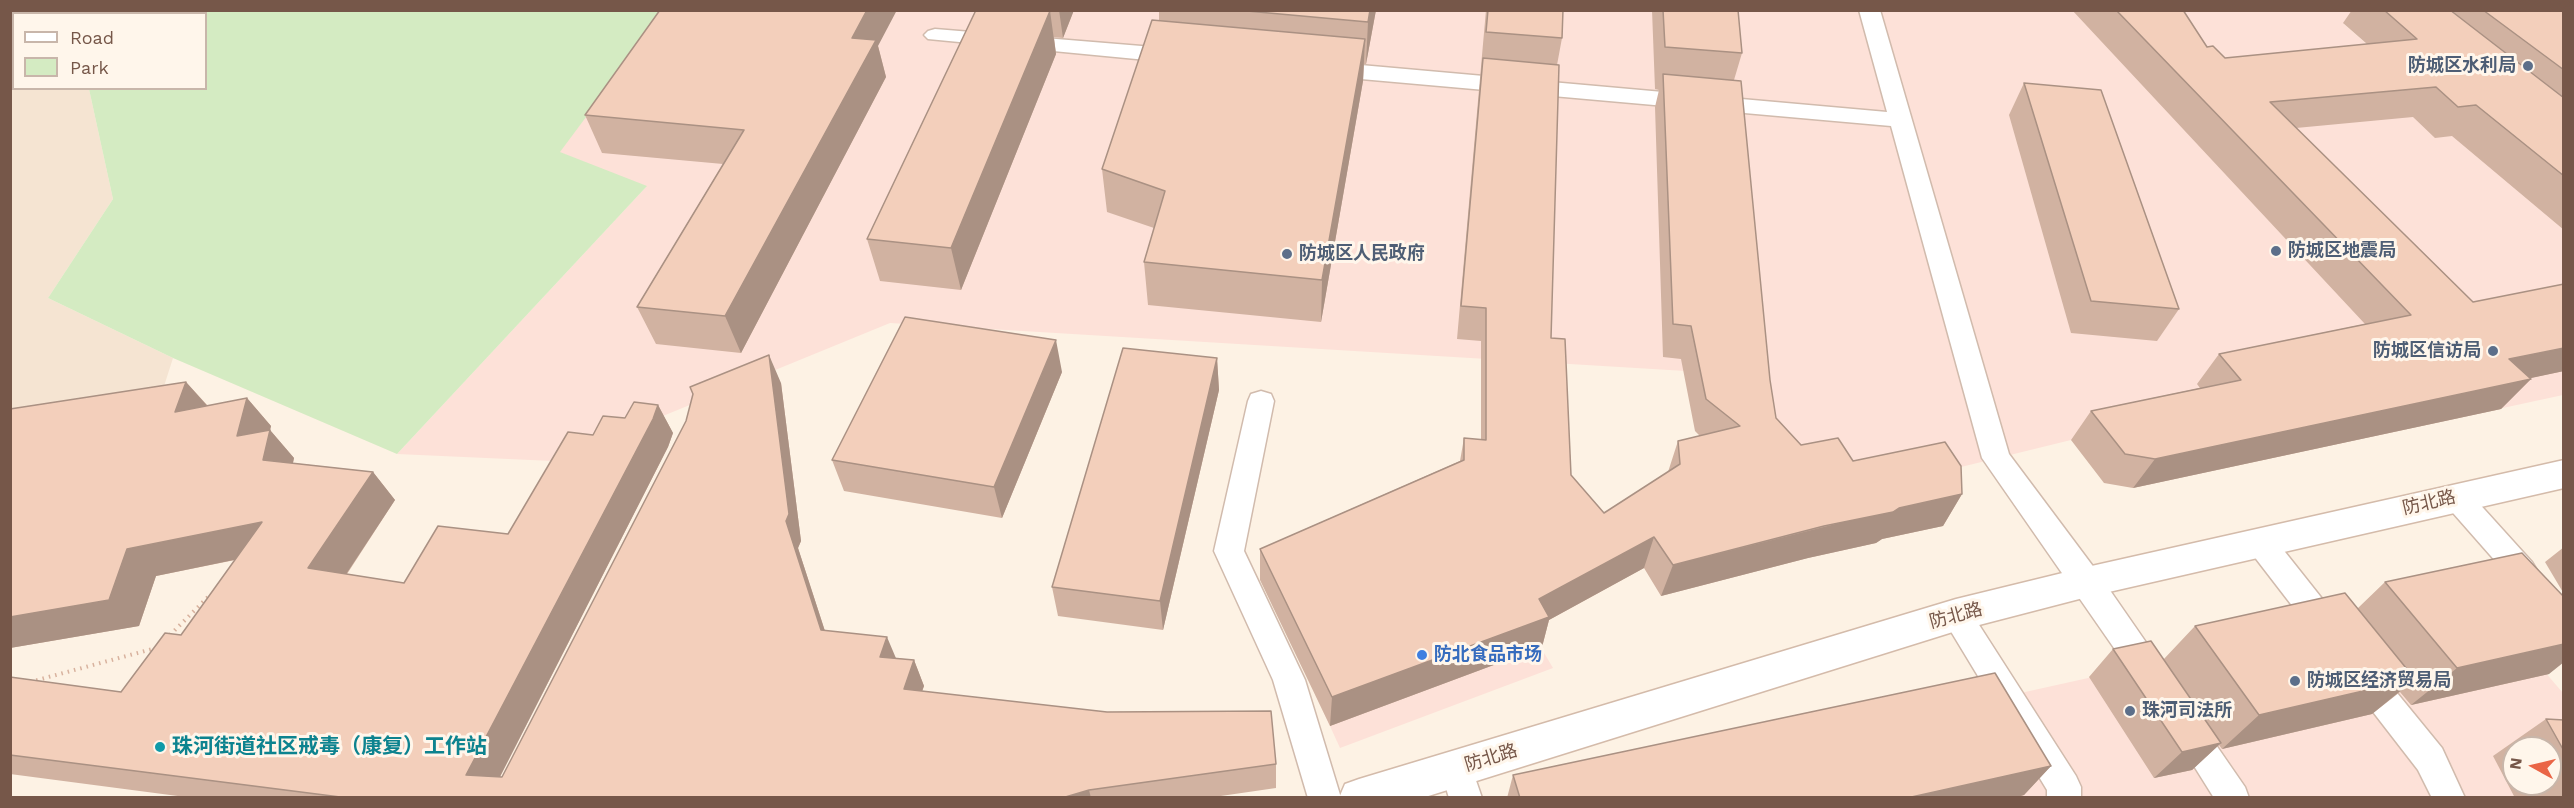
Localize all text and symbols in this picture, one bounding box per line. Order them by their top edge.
legend [12,12,207,90]
text: Road [70,27,114,48]
place label: 防城区水利局 [2408,55,2516,77]
text: Park [70,57,109,78]
marker: 防城区水利局 [2521,59,2535,73]
place label: 防城区地震局 [2288,240,2396,262]
place label: 防城区人民政府 [1299,243,1425,265]
marker: 防城区地震局 [2269,244,2283,258]
marker: 防城区人民政府 [1280,247,1294,261]
place label: 防城区信访局 [2373,340,2481,362]
marker: 防城区信访局 [2486,344,2500,358]
street label: 防北路 [2400,486,2458,520]
street label: 防北路 [1927,599,1985,633]
place label: 防北食品市场 [1434,644,1542,666]
marker: 防北食品市场 [1415,648,1429,662]
place label: 防城区经济贸易局 [2307,670,2451,692]
marker: 防城区经济贸易局 [2288,674,2302,688]
place label: 珠河司法所 [2142,700,2232,722]
marker: 珠河司法所 [2123,704,2137,718]
place label: 珠河街道社区戒毒（康复）工作站 [172,734,487,760]
north arrow [2502,736,2562,796]
marker: 珠河街道社区戒毒（康复）工作站 [153,740,167,754]
street label: 防北路 [1462,740,1520,776]
text: N [2505,757,2526,771]

